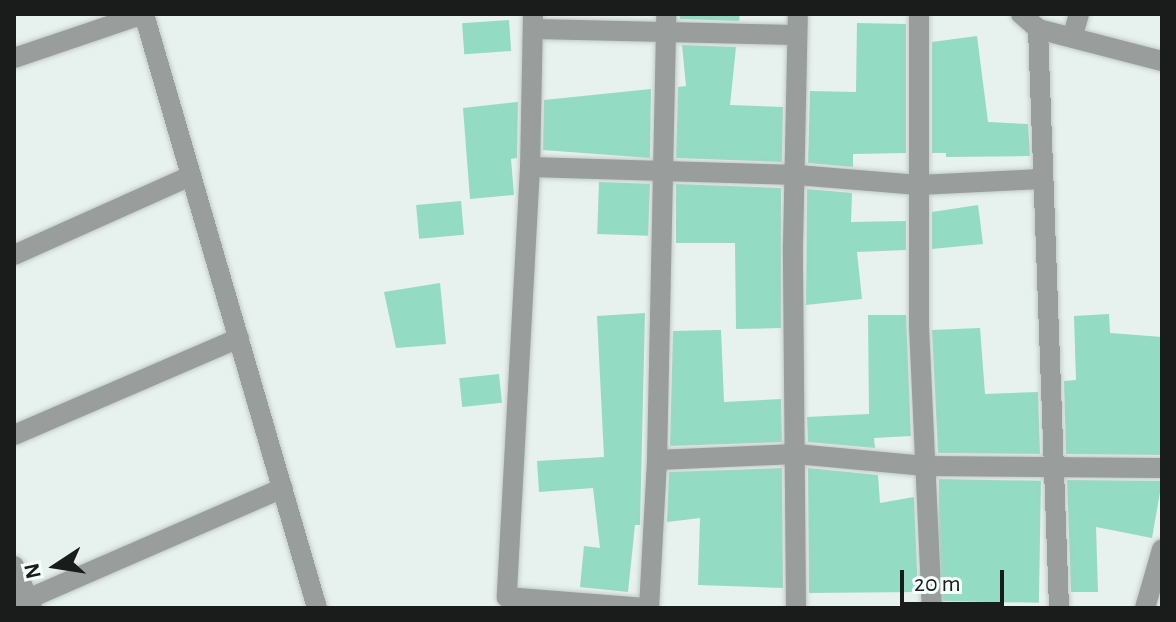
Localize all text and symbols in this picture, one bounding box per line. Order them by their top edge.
north arrow [16,526,96,606]
scale bar [904,554,1008,604]
text: N [20,561,45,581]
text: 20 m [914,572,961,596]

